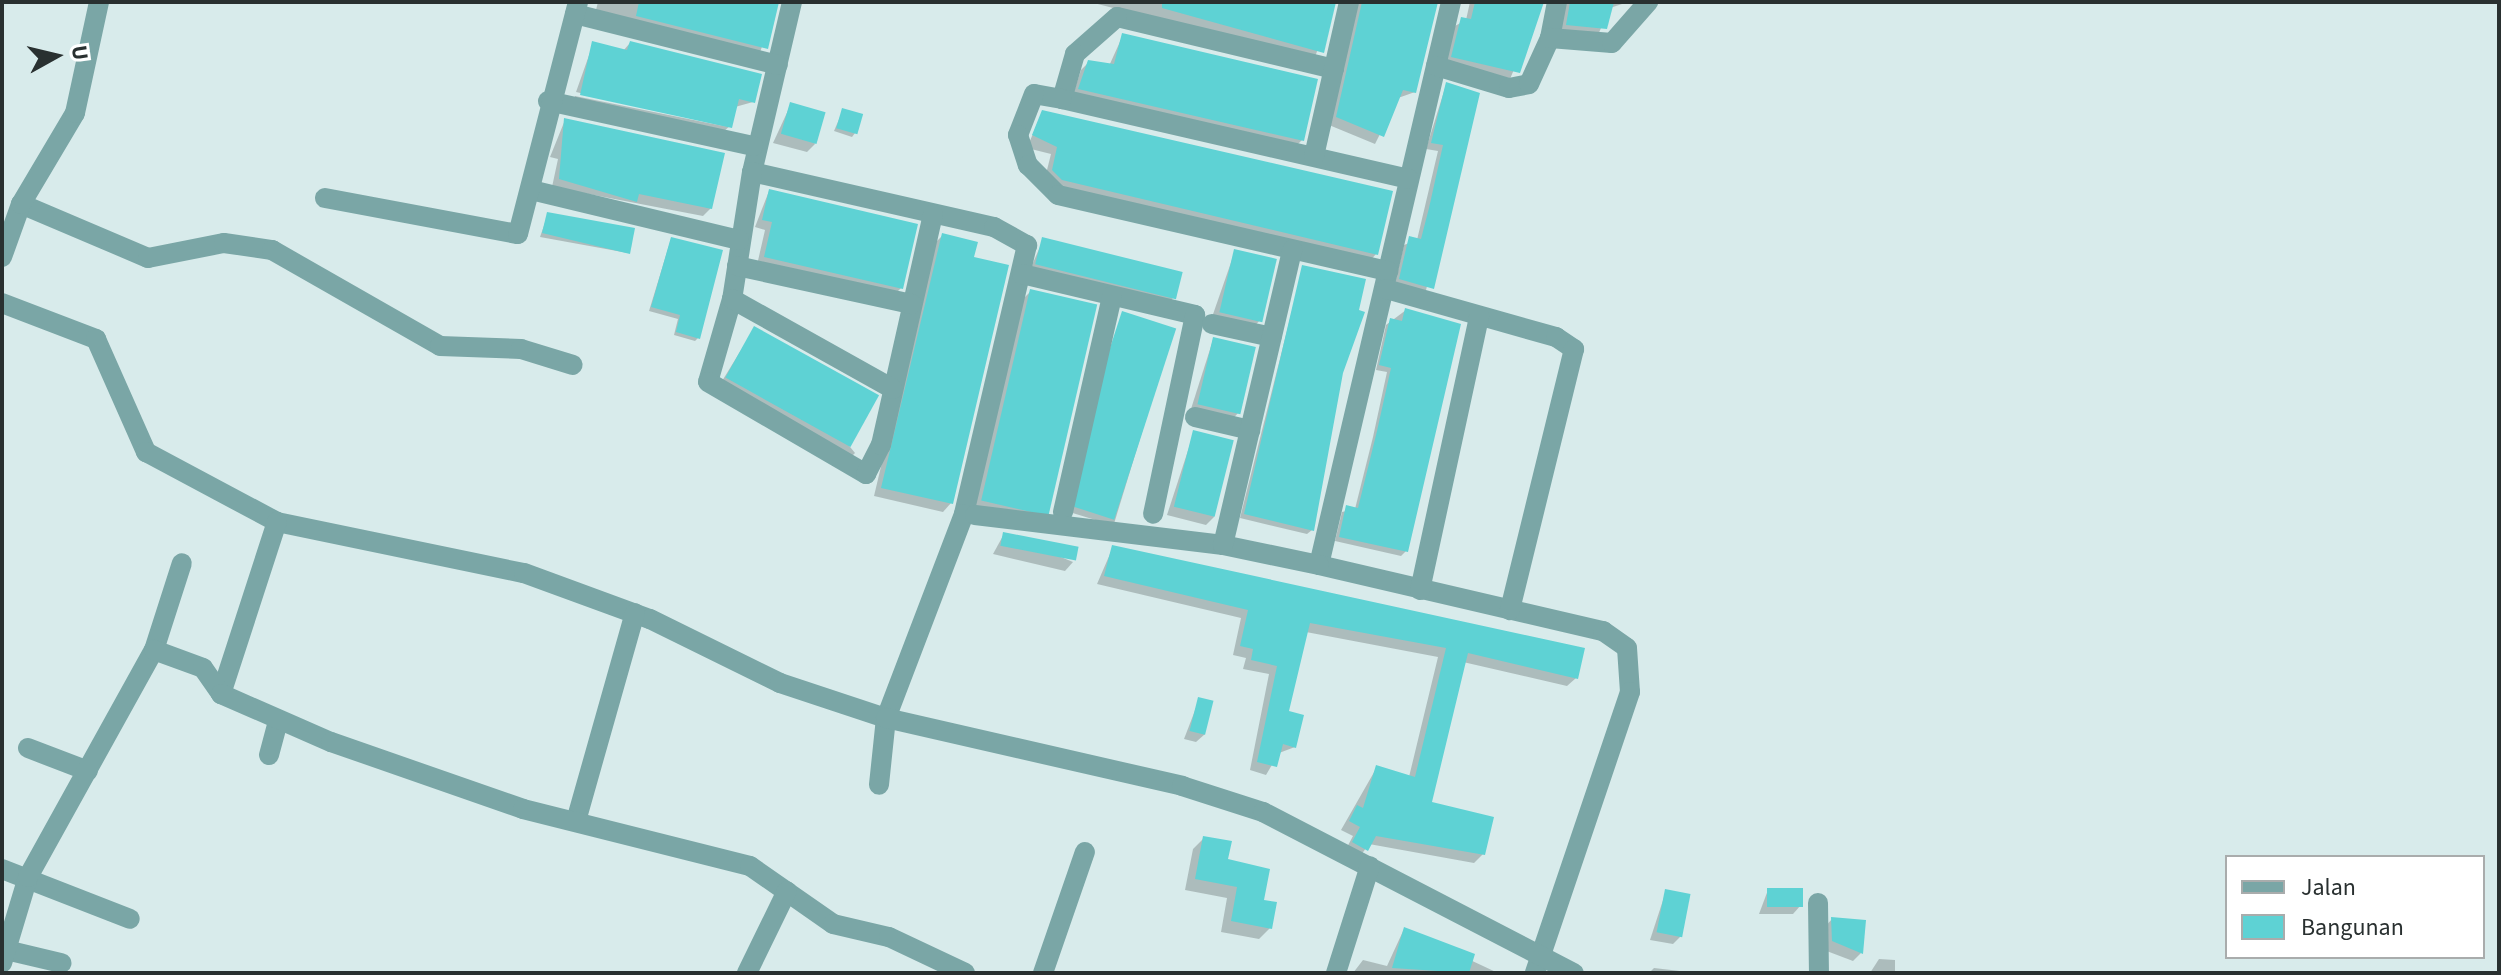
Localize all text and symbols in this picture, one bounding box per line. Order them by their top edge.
north arrow [16,16,96,96]
text: U [63,43,97,62]
legend [2225,855,2485,959]
text: Jalan [2301,870,2356,905]
text: Bangunan [2301,910,2404,945]

